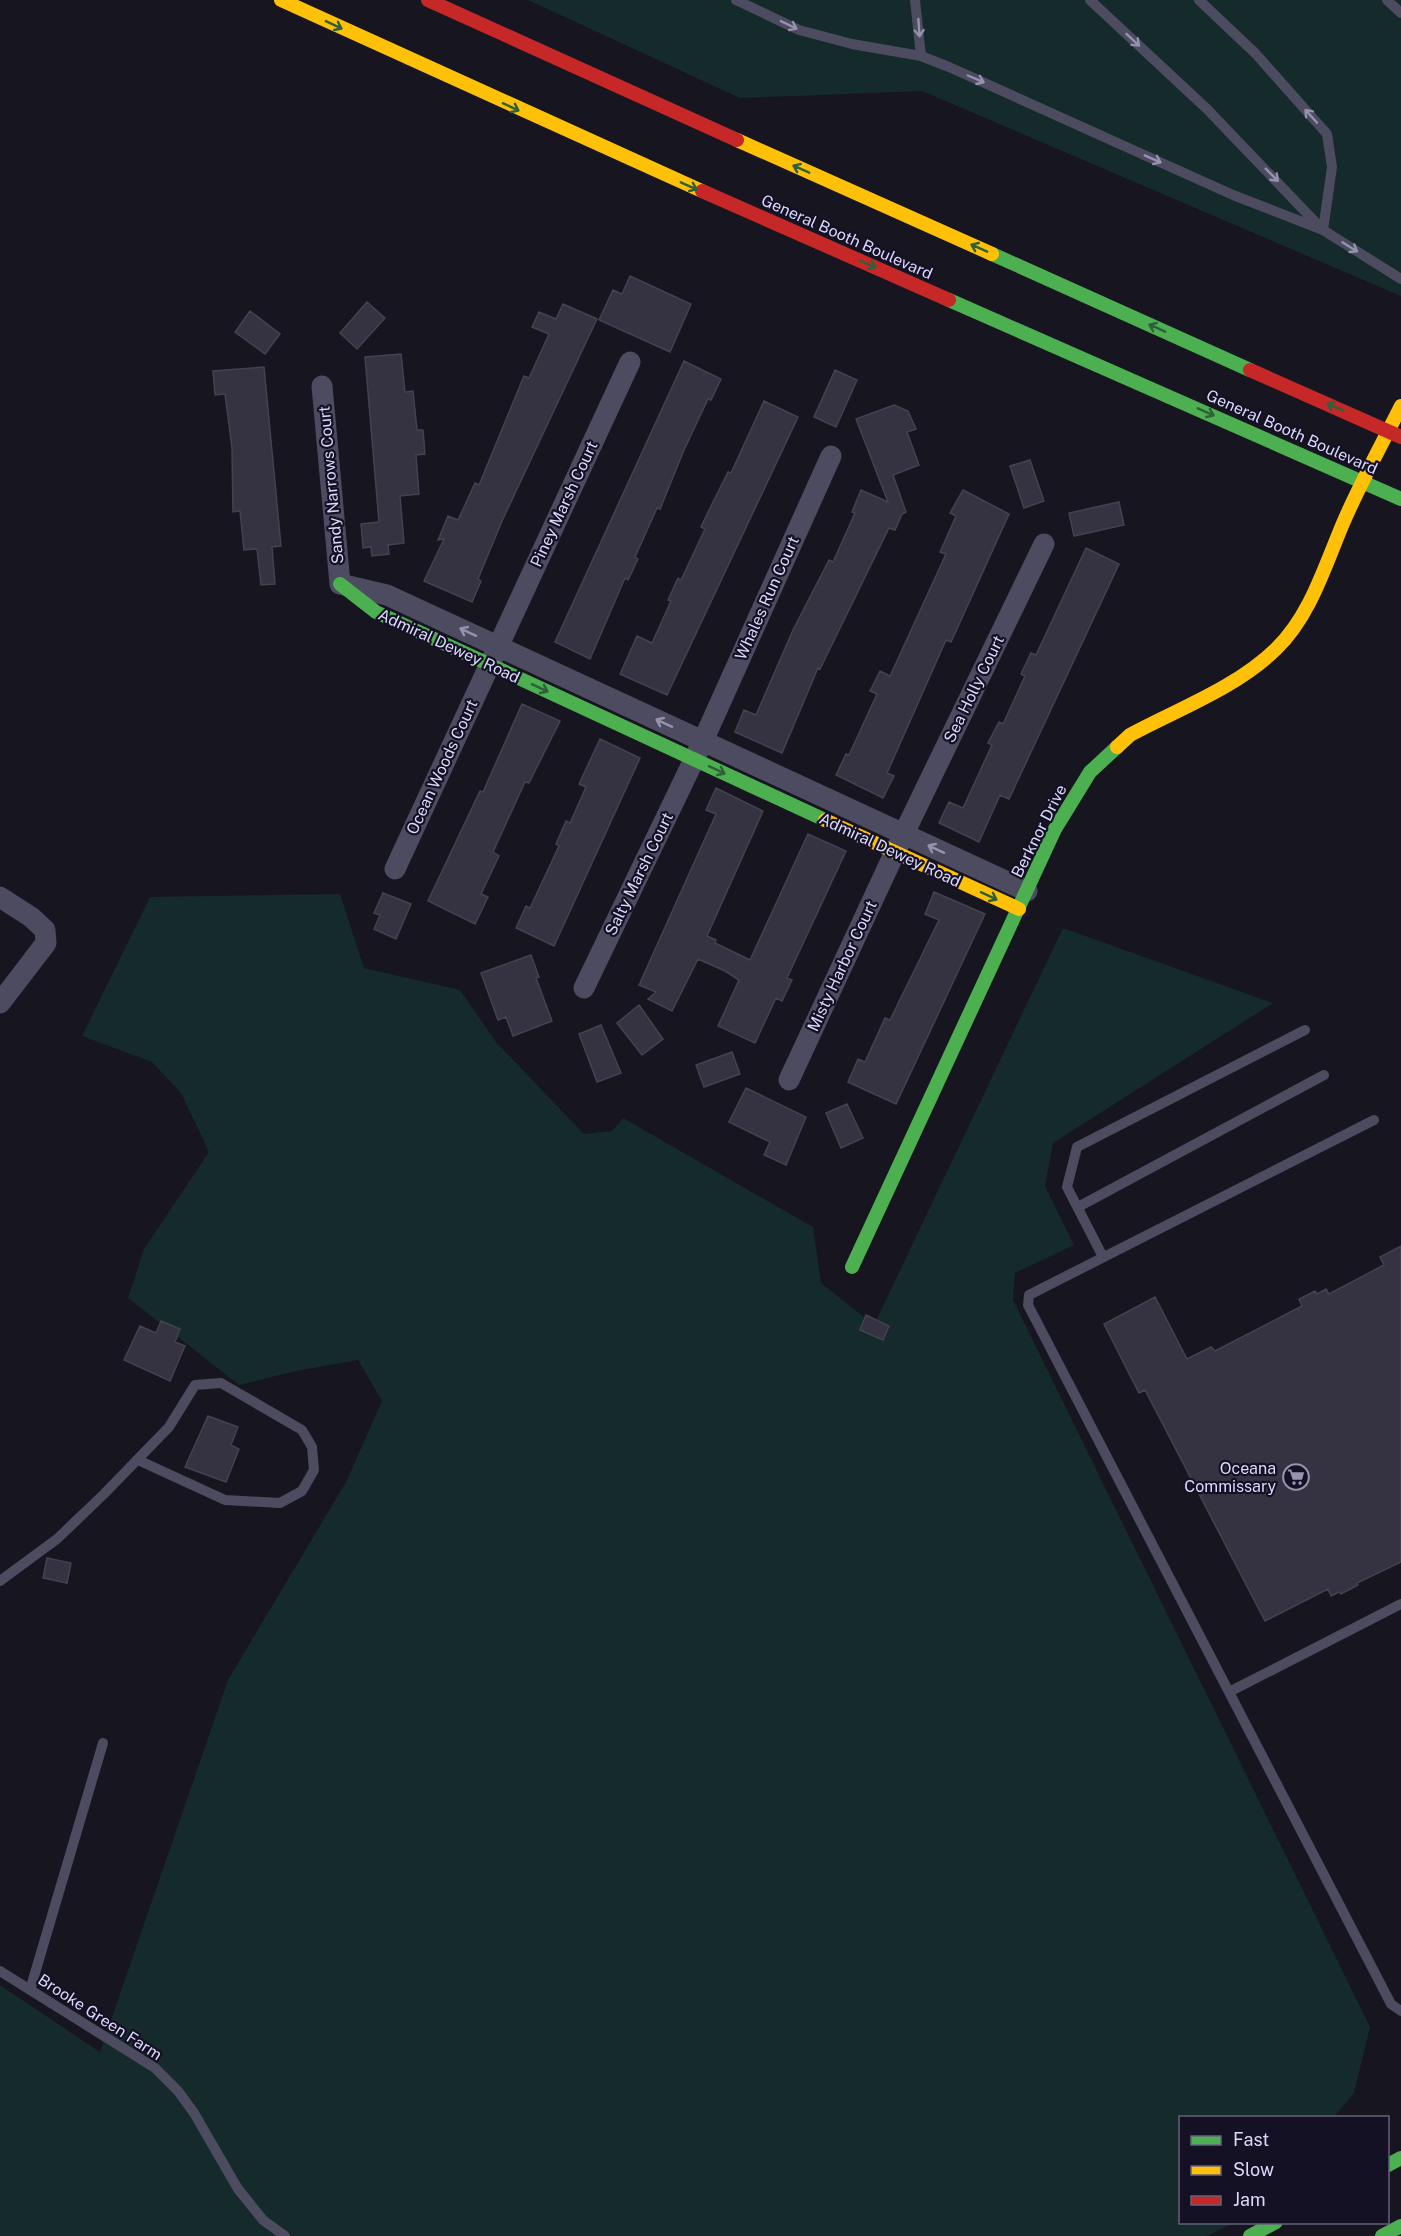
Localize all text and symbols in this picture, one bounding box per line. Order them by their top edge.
one-way arrow [914,17,925,37]
one-way arrow [325,19,343,31]
one-way arrow [780,20,798,32]
one-way arrow [1125,33,1140,47]
one-way arrow [966,74,984,85]
one-way arrow [502,101,520,113]
one-way arrow [1304,109,1318,124]
one-way arrow [1144,153,1162,165]
one-way arrow [792,163,810,174]
one-way arrow [1265,168,1280,183]
one-way arrow [680,180,698,192]
street label: General Booth Boulevard [758,191,936,283]
one-way arrow [1341,241,1358,253]
one-way arrow [970,242,988,253]
one-way arrow [858,259,877,270]
one-way arrow [1148,321,1166,333]
street label: General Booth Boulevard [1203,386,1381,478]
one-way arrow [1326,401,1344,412]
street label: Sandy Narrows Court [315,405,347,565]
one-way arrow [1197,407,1215,419]
street label: Piney Marsh Court [526,438,602,570]
street label: Whales Run Court [731,533,803,663]
street label: Admiral Dewey Road [375,605,523,687]
one-way arrow [459,626,477,637]
street label: Sea Holly Court [940,632,1008,746]
one-way arrow [530,683,548,695]
street label: Ocean Woods Court [402,697,482,837]
one-way arrow [655,716,673,728]
one-way arrow [707,764,725,776]
street label: Berknor Drive [1007,781,1071,881]
street label: Salty Marsh Court [601,809,677,939]
street label: Admiral Dewey Road [816,809,964,891]
one-way arrow [927,842,945,853]
one-way arrow [980,890,998,902]
street label: Misty Harbor Court [803,897,881,1035]
place label: Oceana Commissary [1184,1459,1276,1496]
supermarket icon: Oceana Commissary [1281,1462,1311,1492]
street label: Brooke Green Farm [35,1970,165,2064]
legend [1179,2116,1389,2224]
text: Fast [1233,2129,1269,2150]
text: Slow [1233,2159,1274,2180]
text: Jam [1233,2189,1266,2210]

